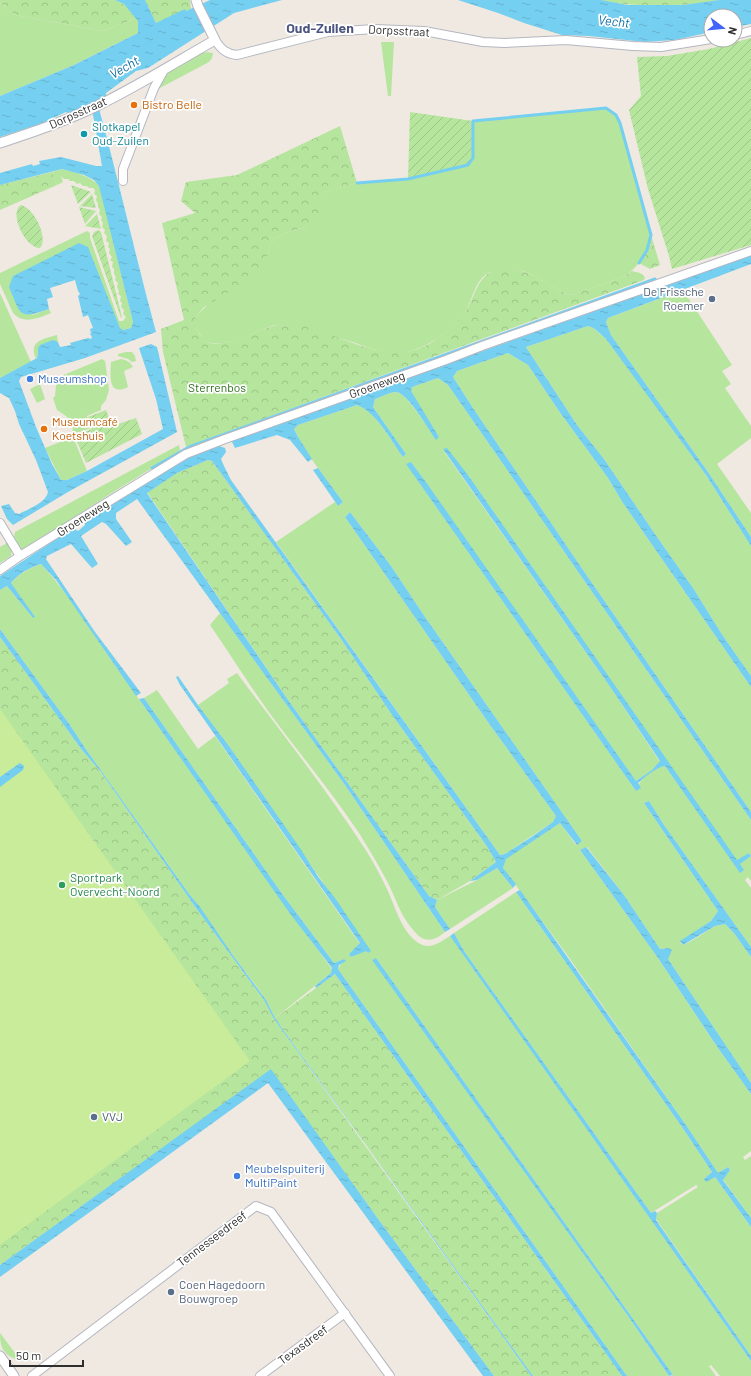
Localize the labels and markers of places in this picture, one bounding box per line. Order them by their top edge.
place label: Bistro Belle [142,97,202,111]
marker: Bistro Belle [129,100,139,110]
place label: Slotkapel Oud-Zuilen [92,119,149,147]
marker: Slotkapel Oud-Zuilen [79,129,89,139]
place label: De Frissche Roemer [643,284,705,312]
marker: De Frissche Roemer [707,294,717,304]
place label: Museumshop [38,371,107,385]
marker: Museumshop [25,374,35,384]
place label: Museumcafé Koetshuis [52,414,118,442]
marker: Museumcafé Koetshuis [39,424,49,434]
place label: Sportpark Overvecht-Noord [70,870,160,898]
marker: Sportpark Overvecht-Noord [57,880,67,890]
place label: VVJ [102,1109,123,1123]
marker: VVJ [89,1112,99,1122]
place label: Meubelspuiterij MultiPaint [245,1161,325,1189]
marker: Meubelspuiterij MultiPaint [232,1171,242,1181]
place label: Coen Hagedoorn Bouwgroep [179,1277,265,1305]
marker: Coen Hagedoorn Bouwgroep [166,1287,176,1297]

